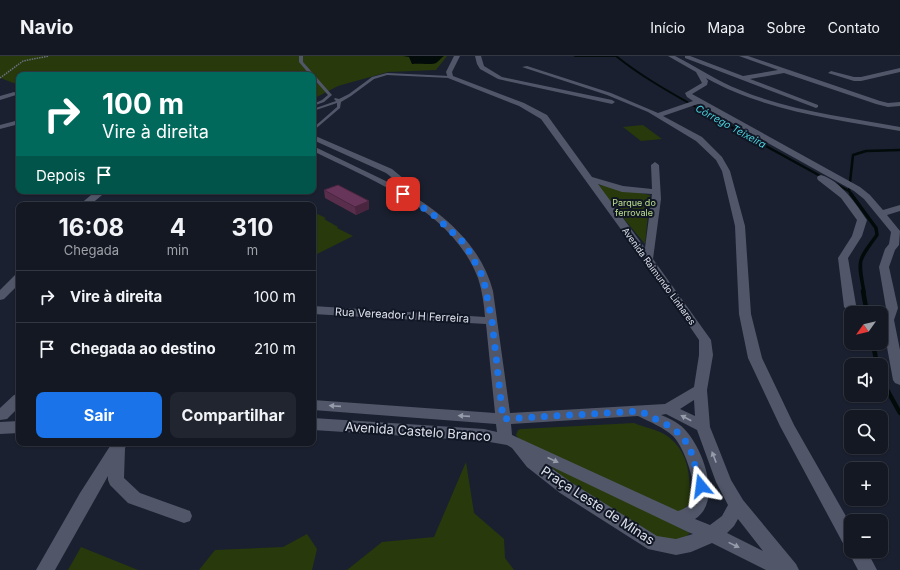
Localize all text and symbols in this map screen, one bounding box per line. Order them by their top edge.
text: Navio [20,16,73,39]
text: Início [650,19,686,36]
text: Mapa [708,19,745,36]
text: Sobre [767,19,806,36]
text: Contato [828,19,880,36]
text: 100 m [102,87,184,121]
icon: right [36,88,88,140]
water label: Córrego Teixeira [694,102,768,150]
text: Vire à direita [102,121,209,142]
icon: arrive [93,164,115,186]
text: Depois [36,166,85,185]
pin [386,177,420,211]
icon: arrive [392,183,414,205]
park label: Parque do ferrovale [612,197,656,218]
text: 16:08 [58,213,124,242]
text: 4 [170,213,186,242]
text: 310 [231,213,273,242]
street label: Avenida Raimundo Linhares [620,225,698,327]
text: Chegada [64,242,119,258]
text: min [167,242,189,258]
text: m [247,242,258,258]
icon: right [36,286,58,308]
text: Vire à direita [70,287,162,306]
text: 100 m [254,287,296,306]
street label: Rua Vereador J H Ferreira [335,304,469,326]
north arrow [844,306,888,350]
map controls [844,306,888,558]
icon: arrive [36,338,58,360]
text: Chegada ao destino [70,339,216,358]
text: 210 m [254,339,296,358]
button: sound [844,358,888,402]
button: Sair [36,392,162,438]
button: Compartilhar [170,392,296,438]
one-way arrow [329,403,341,410]
button: search [844,410,888,454]
one-way arrow [458,413,470,419]
one-way arrow [680,415,692,421]
street label: Avenida Castelo Branco [345,418,492,444]
one-way arrow [711,450,717,462]
one-way arrow [548,457,559,463]
street label: Praça Leste de Minas [538,462,658,548]
button: + [844,462,888,506]
position arrow [680,465,722,507]
button: − [844,514,888,558]
one-way arrow [728,542,740,549]

